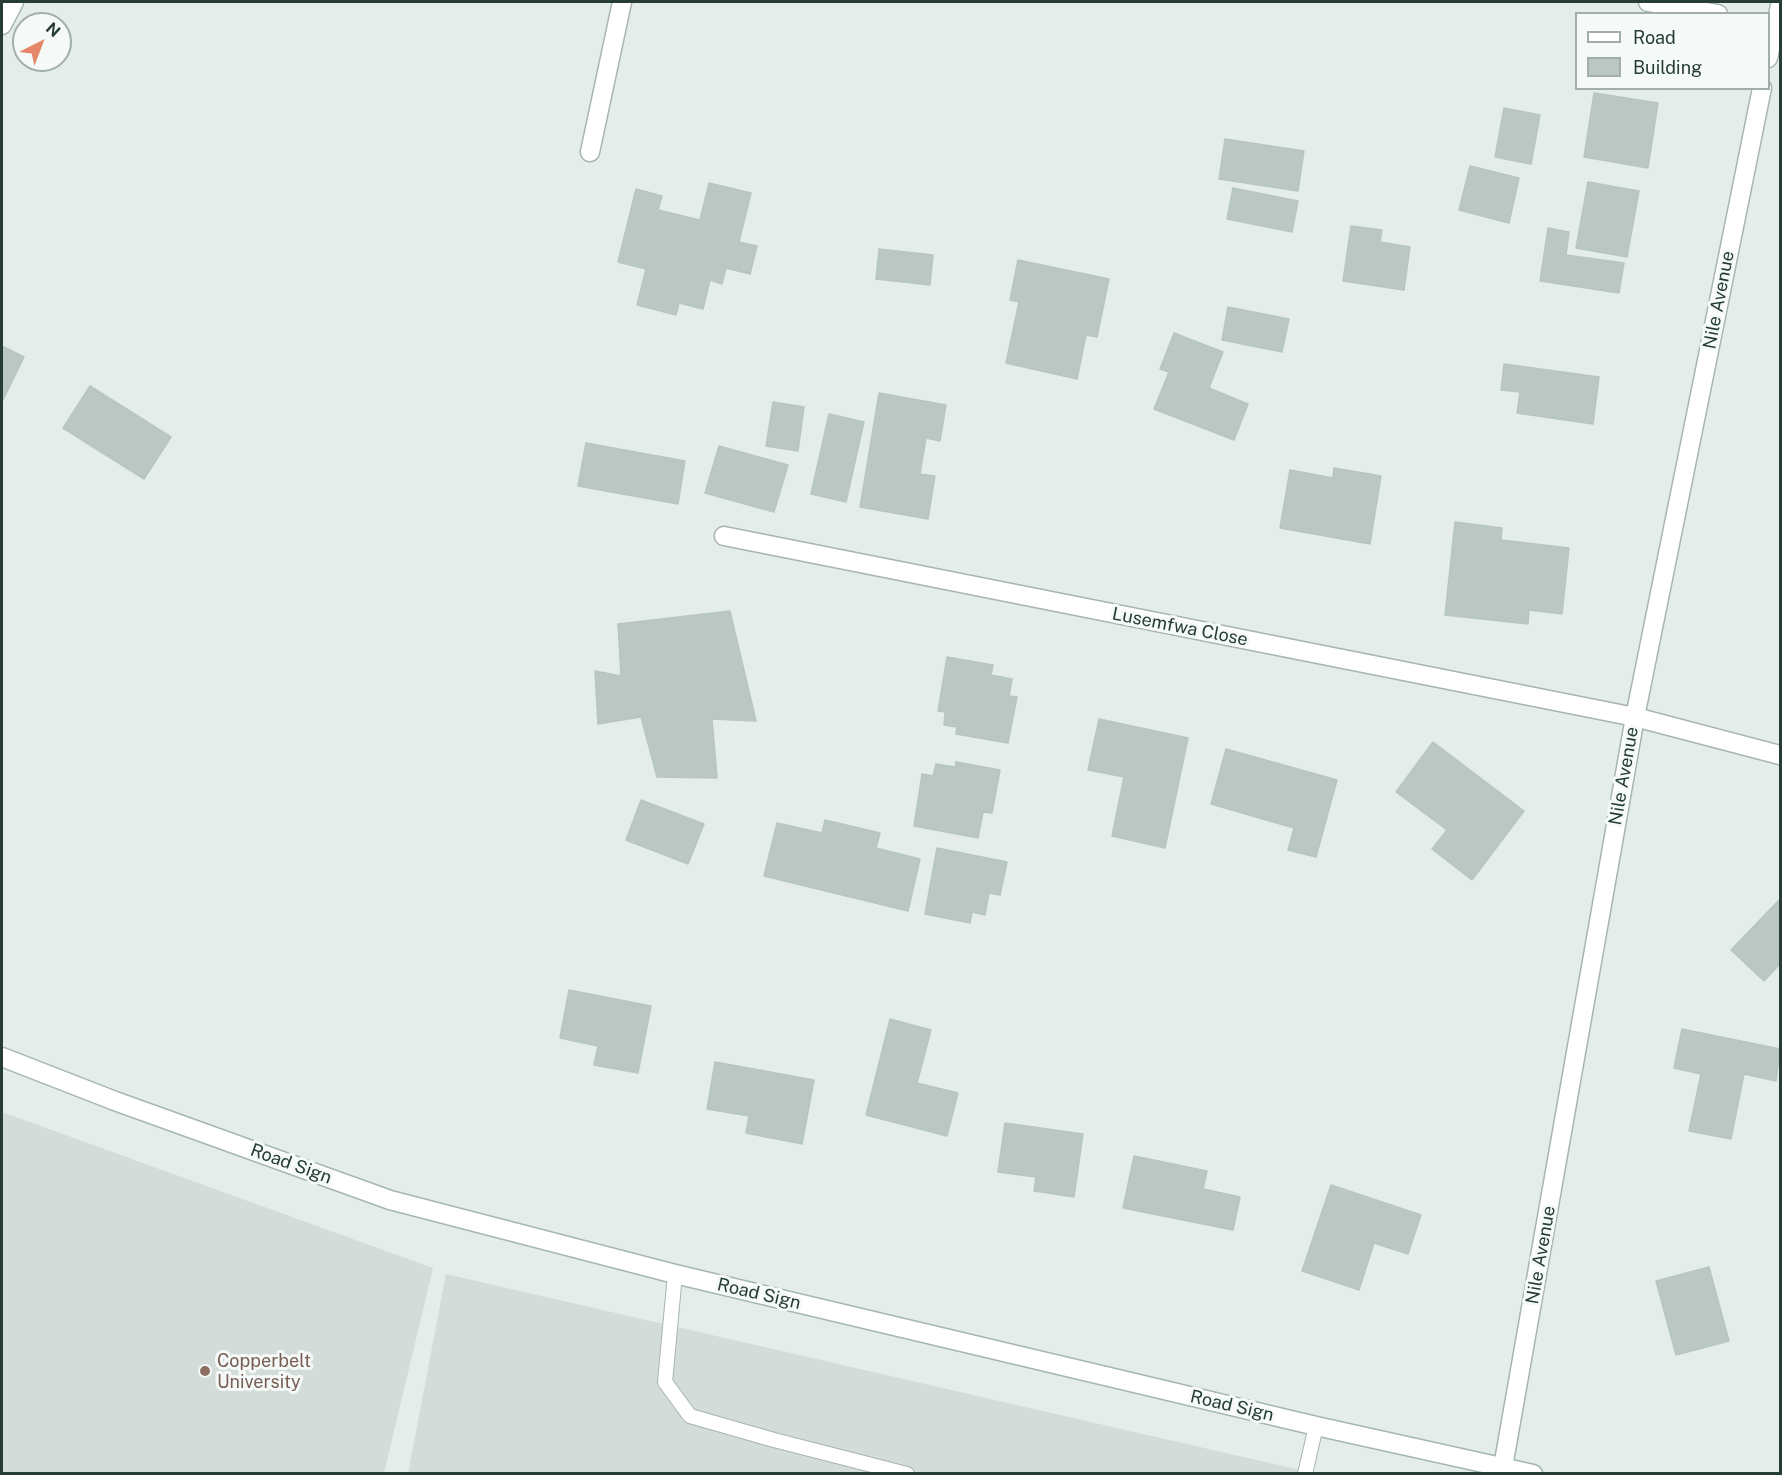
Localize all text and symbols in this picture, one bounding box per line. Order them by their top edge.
north arrow [12,12,72,72]
legend [1575,12,1770,90]
text: N [42,18,64,41]
text: Road [1633,27,1676,48]
text: Building [1633,57,1702,78]
street label: Nile Avenue [1699,249,1739,351]
street label: Lusemfwa Close [1110,603,1250,651]
street label: Nile Avenue [1605,725,1643,827]
street label: Road Sign [247,1139,335,1189]
street label: Nile Avenue [1522,1204,1560,1306]
street label: Road Sign [715,1274,803,1314]
place label: Copperbelt University [217,1350,311,1392]
marker: Copperbelt University [198,1364,212,1378]
street label: Road Sign [1188,1386,1276,1426]

